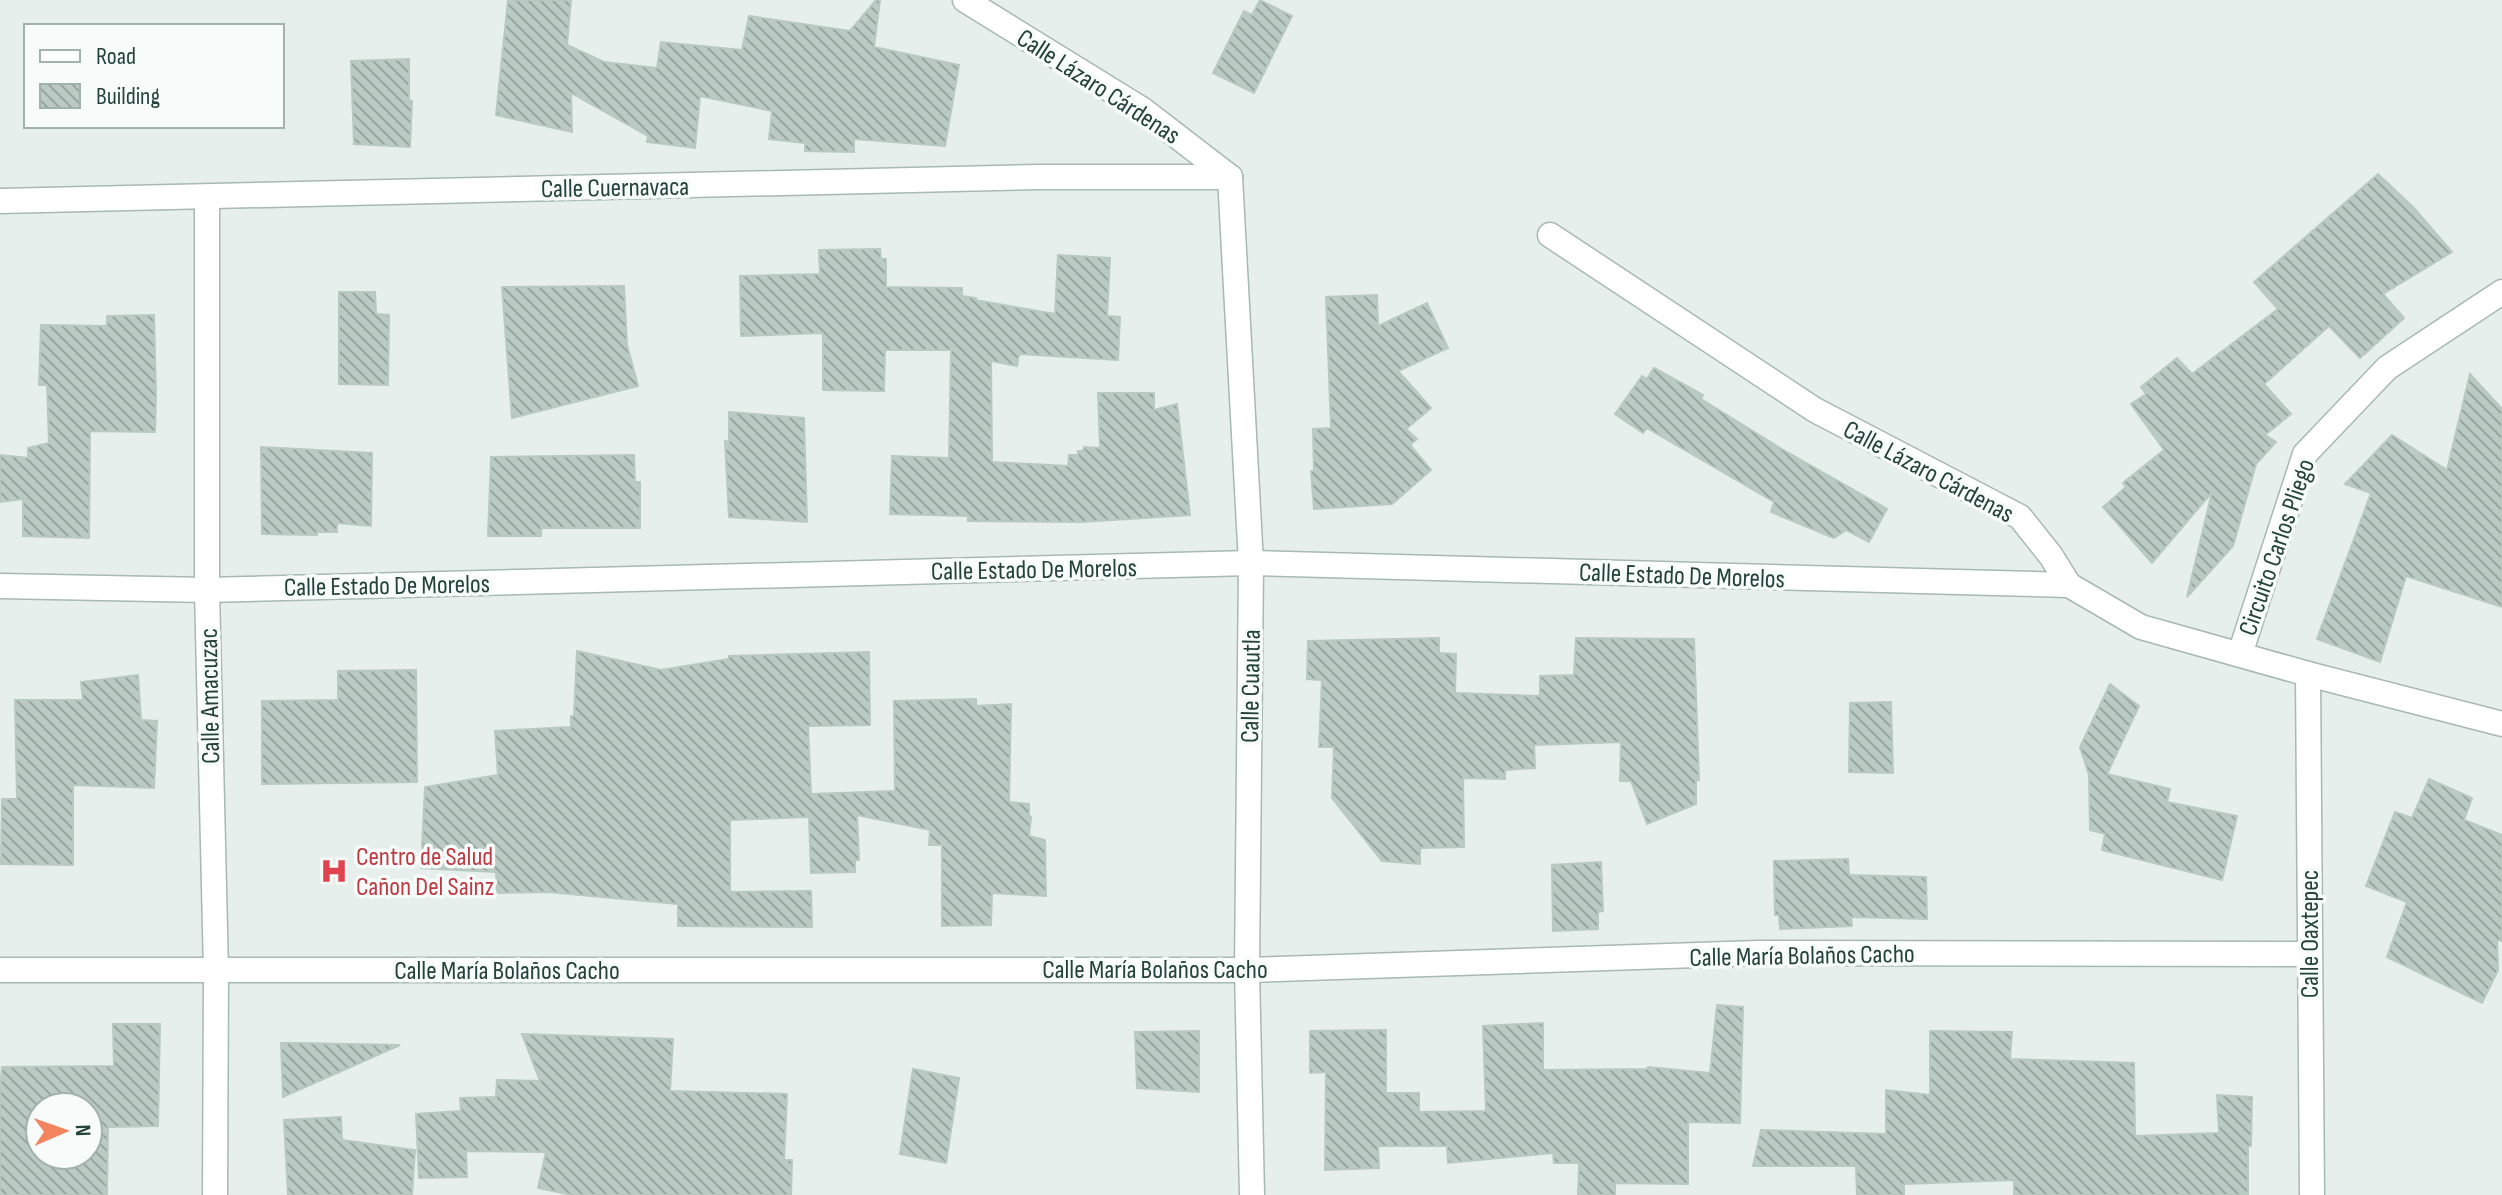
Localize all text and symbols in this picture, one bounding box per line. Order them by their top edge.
street label: Calle Lázaro Cárdenas [1011,23,1186,152]
legend [24,24,284,128]
text: Road [96,42,136,71]
text: Building [96,82,160,111]
street label: Calle Cuernavaca [541,172,690,205]
street label: Calle Lázaro Cárdenas [1838,414,2019,530]
street label: Circuito Carlos Pliego [2233,455,2322,640]
street label: Calle Estado De Morelos [931,553,1137,588]
street label: Calle Estado De Morelos [1578,557,1785,596]
street label: Calle Estado De Morelos [284,569,490,604]
street label: Calle Amacuzac [194,628,227,764]
street label: Calle Cuautla [1235,629,1268,743]
place label: Centro de Salud Cañon Del Sainz [356,842,494,903]
hospital icon: Centro de Salud Cañon Del Sainz [319,856,349,886]
street label: Calle Oaxtepec [2295,870,2326,998]
street label: Calle María Bolaños Cacho [1689,939,1915,974]
street label: Calle María Bolaños Cacho [1042,955,1268,986]
street label: Calle María Bolaños Cacho [394,956,620,987]
north arrow [24,1091,104,1171]
text: N [69,1124,96,1137]

